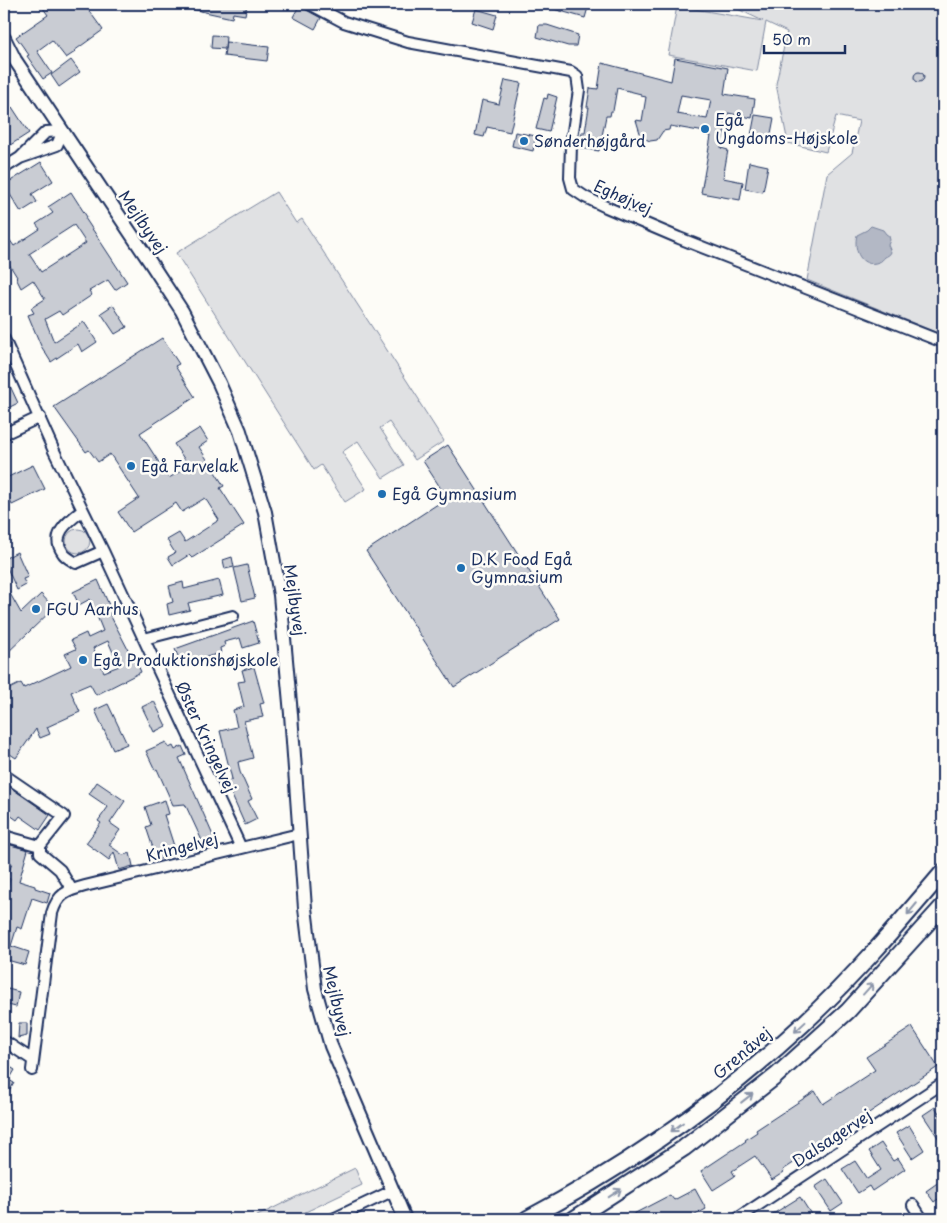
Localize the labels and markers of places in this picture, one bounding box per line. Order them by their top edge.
place label: Egå Ungdoms-Højskole [715,107,859,149]
marker: Egå Ungdoms-Højskole [699,123,711,135]
place label: Sønderhøjgård [534,128,646,152]
marker: Sønderhøjgård [518,135,530,147]
place label: Egå Farvelak [141,453,239,477]
marker: Egå Farvelak [125,460,137,472]
place label: Egå Gymnasium [392,481,517,505]
marker: Egå Gymnasium [376,488,388,500]
place label: D.K Food Egå Gymnasium [471,546,573,588]
marker: D.K Food Egå Gymnasium [455,562,467,574]
place label: FGU Aarhus [46,596,139,620]
marker: FGU Aarhus [30,603,42,615]
place label: Egå Produktionshøjskole [93,647,278,671]
marker: Egå Produktionshøjskole [77,654,89,666]

